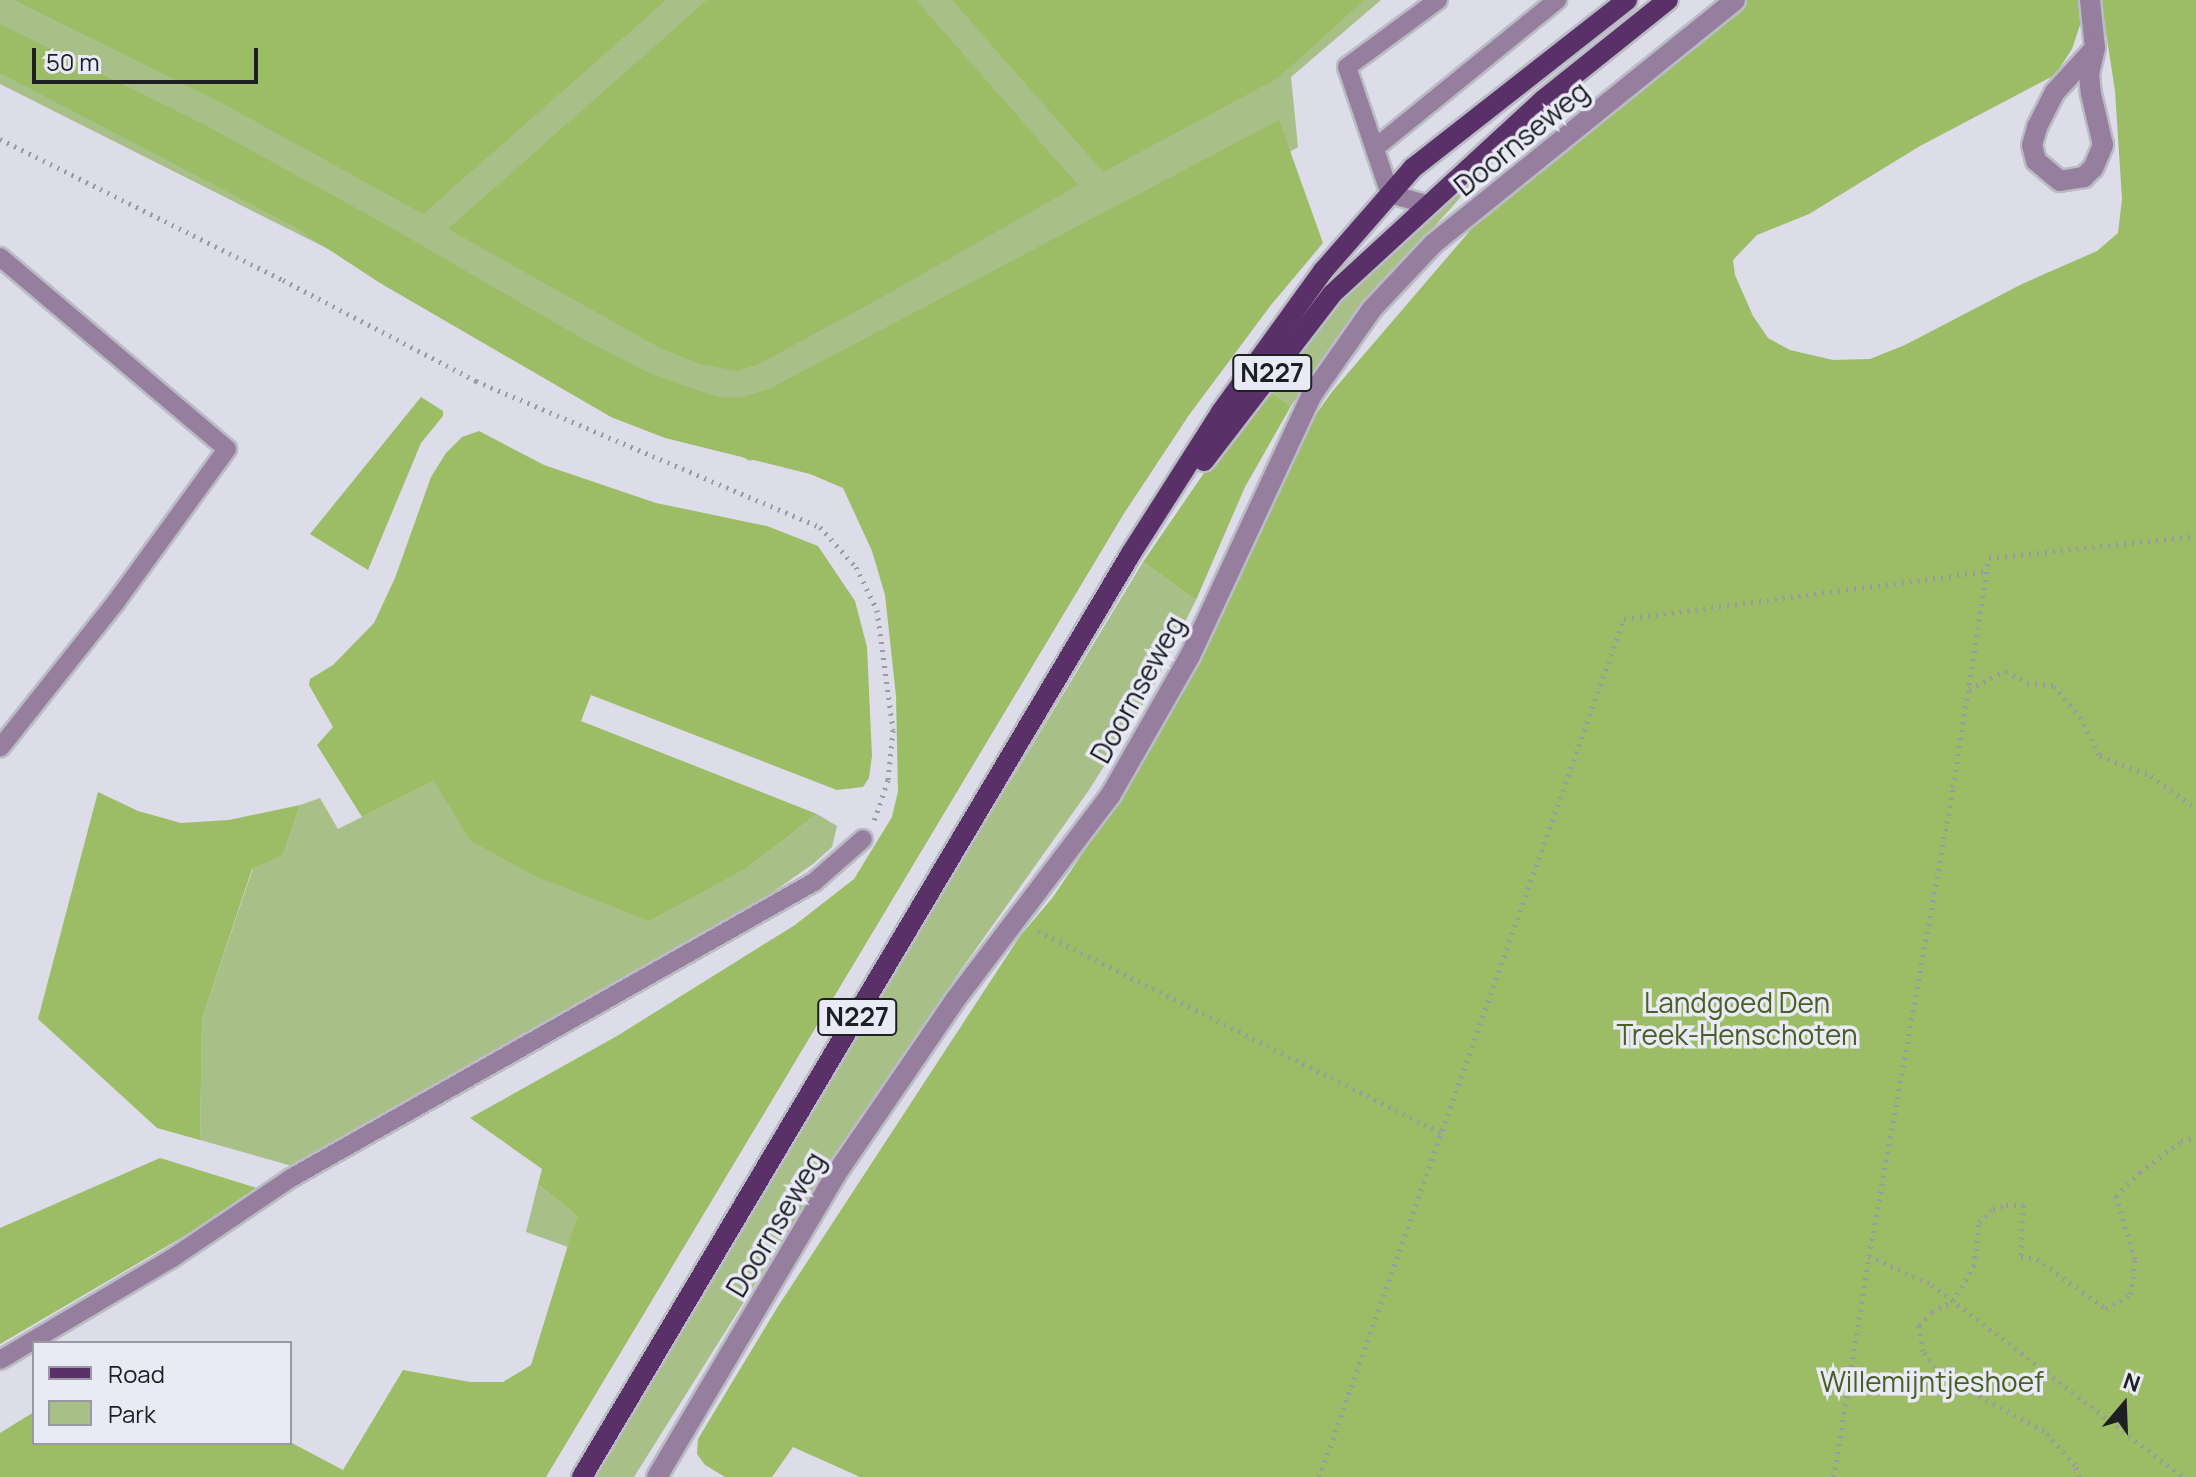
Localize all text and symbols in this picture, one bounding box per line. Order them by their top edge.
scale bar [36,32,262,82]
text: 50 m [46,45,100,78]
street label: Doornseweg [1447,74,1595,202]
road number: N227 [1232,351,1312,395]
street label: Doornseweg [1083,610,1191,768]
park label: Landgoed Den Treek-Henschoten [1616,985,1858,1051]
road number: N227 [817,995,897,1039]
street label: Doornseweg [719,1145,831,1303]
legend [32,1341,292,1445]
text: Road [108,1357,165,1390]
park label: Willemijntjeshoef [1820,1364,2044,1398]
north arrow [2084,1365,2164,1445]
text: N [2119,1366,2144,1399]
text: Park [108,1397,156,1430]

